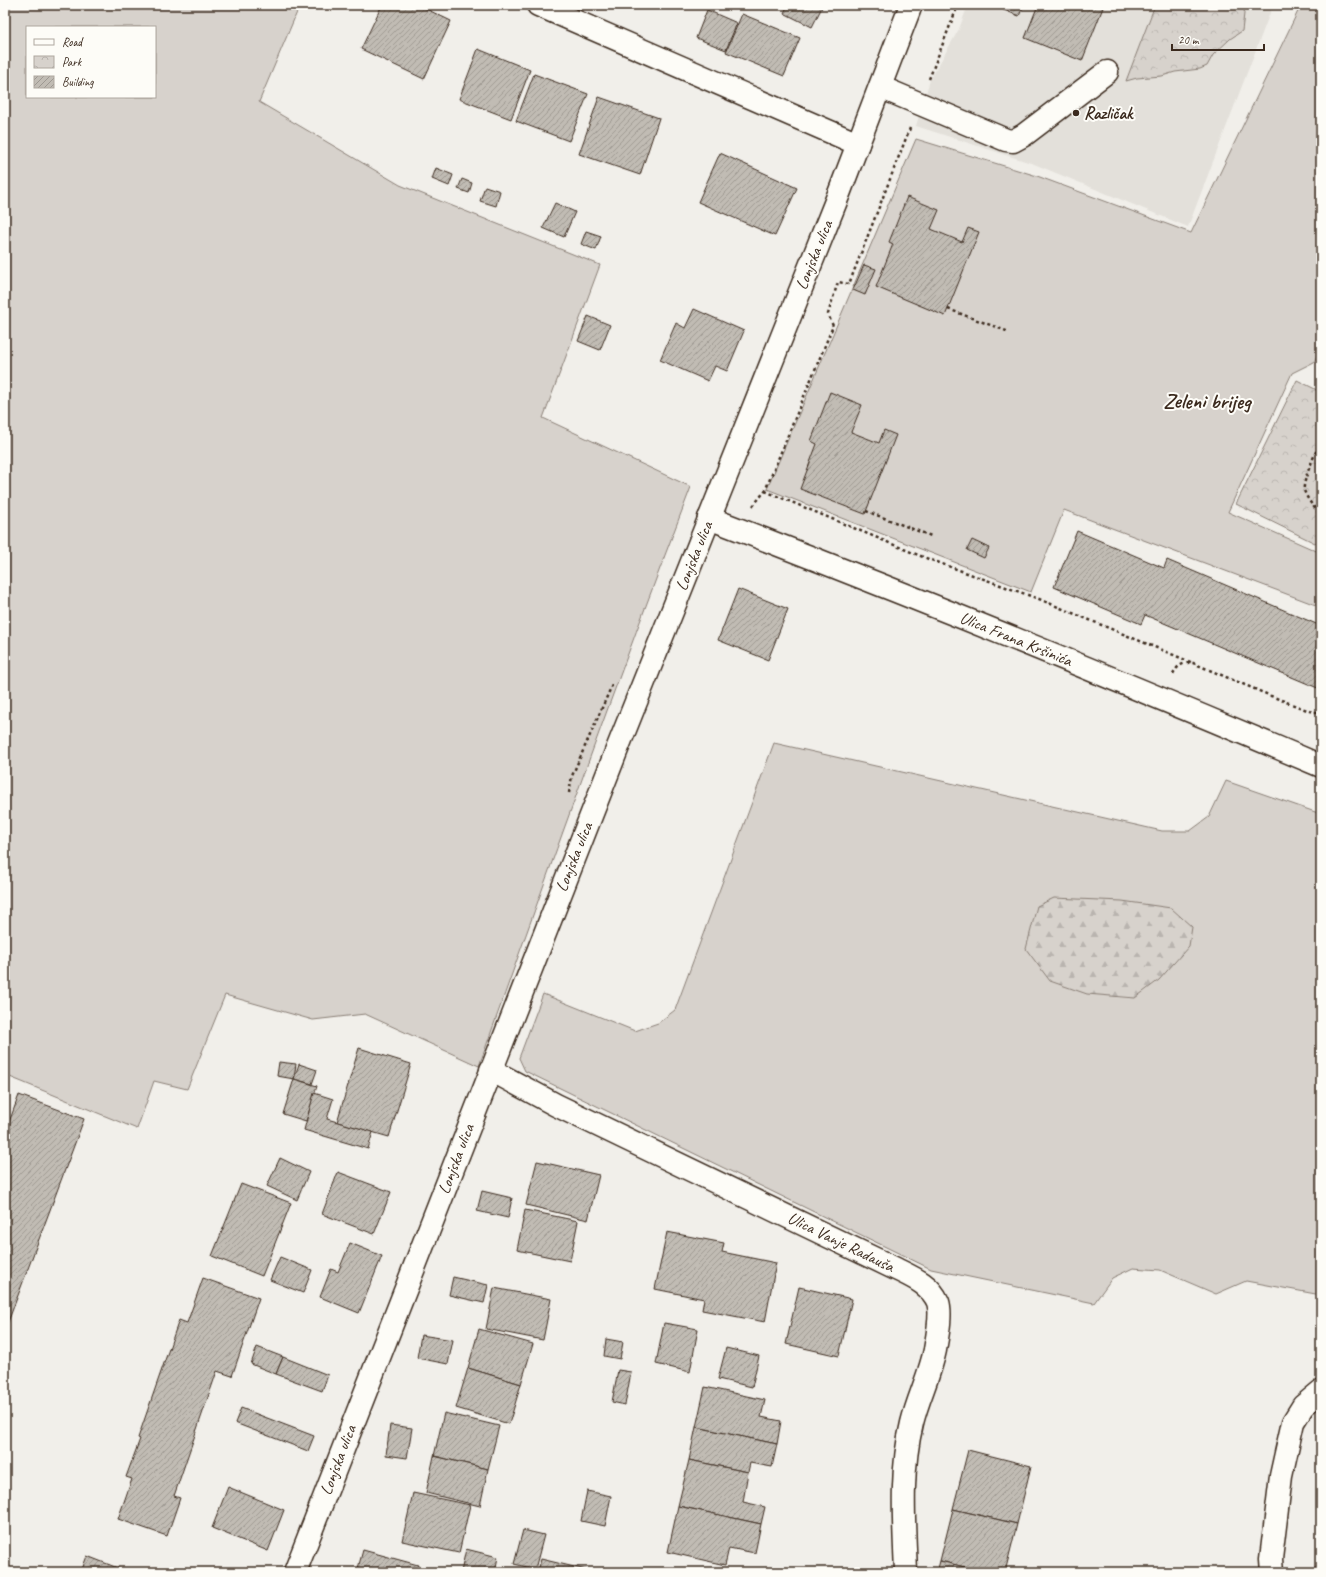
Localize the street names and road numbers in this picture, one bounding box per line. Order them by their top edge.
street label: Lonjska ulica [791,216,838,293]
street label: Lonjska ulica [671,517,718,594]
street label: Ulica Frana Kršinića [957,607,1077,672]
street label: Lonjska ulica [551,818,598,895]
street label: Lonjska ulica [433,1120,479,1197]
street label: Ulica Vanje Radauša [784,1207,899,1277]
street label: Lonjska ulica [315,1421,361,1498]

